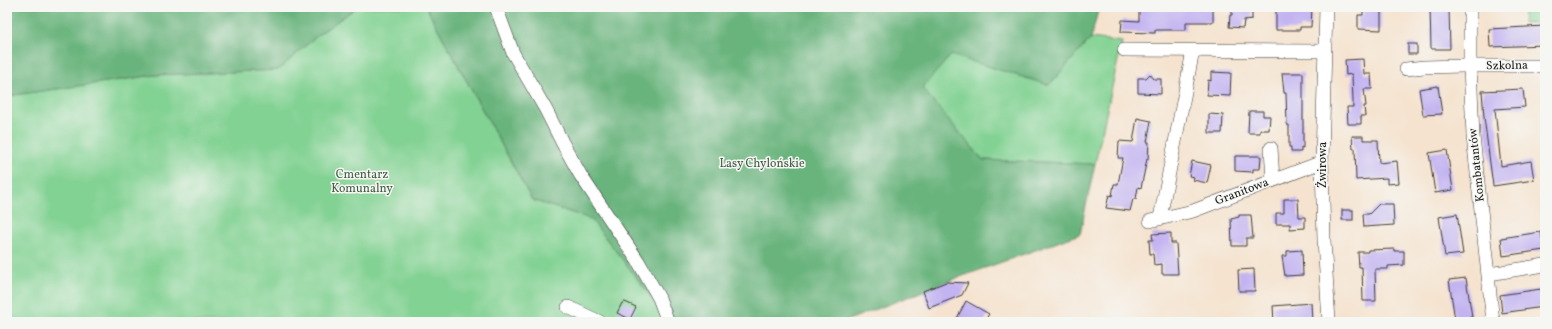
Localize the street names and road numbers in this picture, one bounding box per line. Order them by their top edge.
street label: Szkolna [1486,58,1528,74]
street label: Kombatantów [1465,127,1489,203]
street label: Żwirowa [1315,142,1331,188]
street label: Granitowa [1213,174,1271,210]

